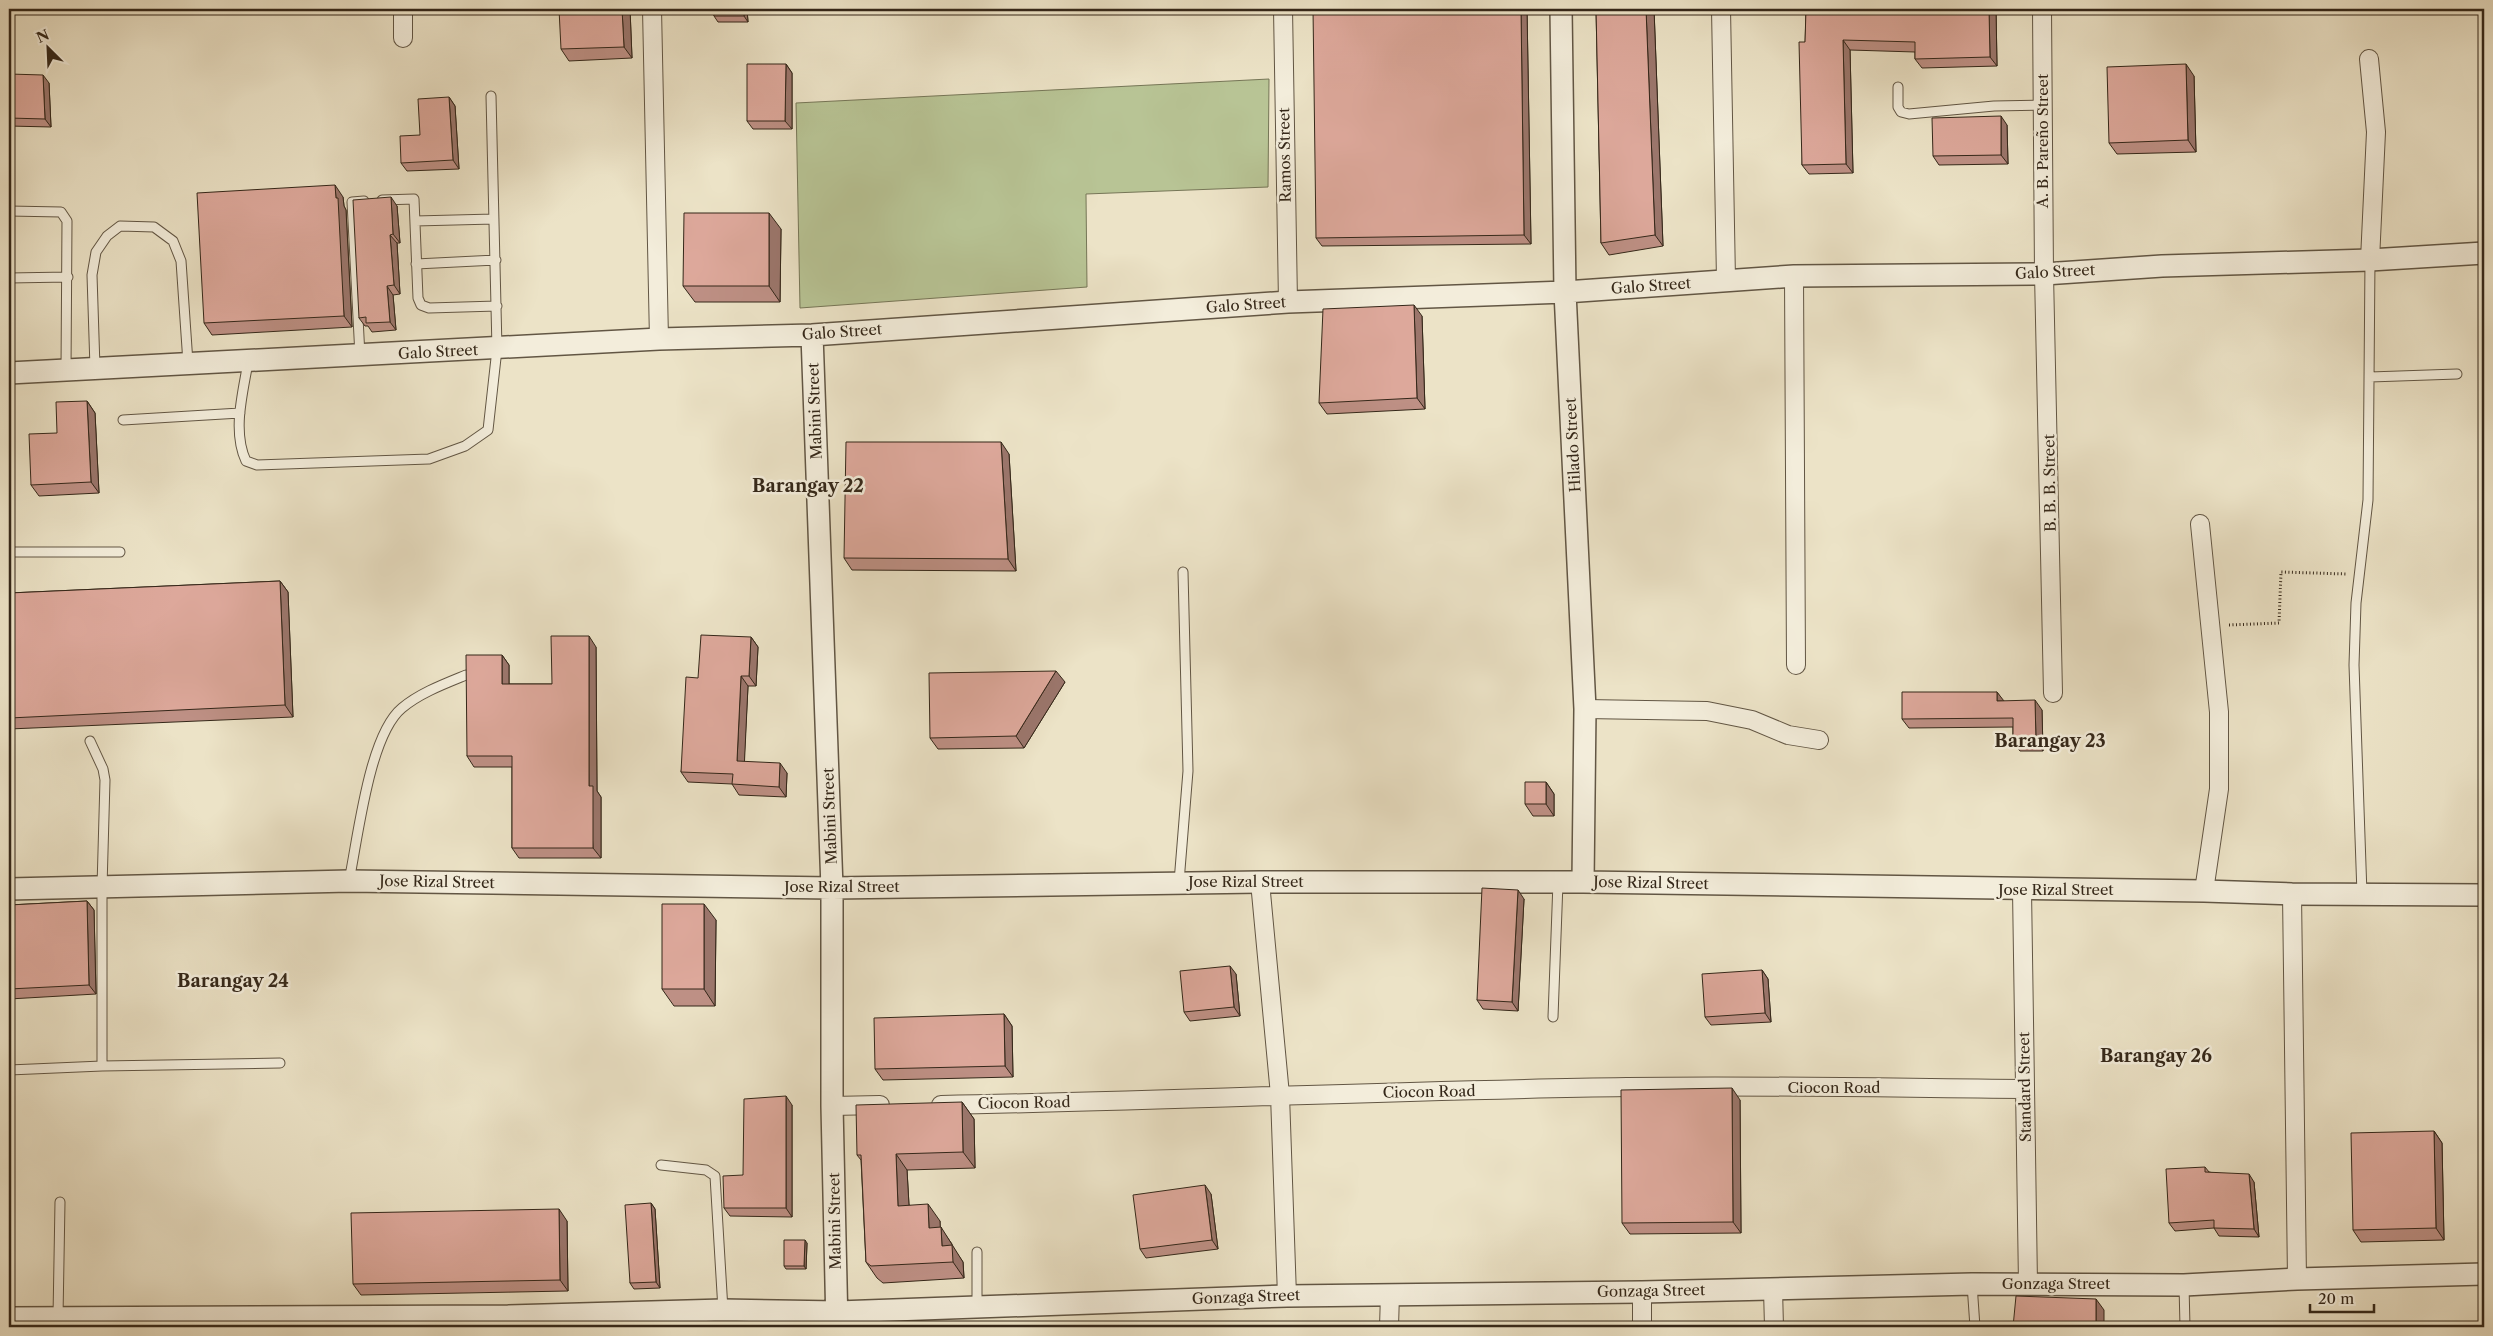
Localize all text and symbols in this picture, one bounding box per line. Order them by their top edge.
north arrow [22,22,72,72]
text: N [33,25,52,47]
street label: A. B. Pareño Street [2033,73,2052,209]
street label: Ramos Street [1274,107,1295,203]
street label: Galo Street [2014,260,2096,283]
street label: Galo Street [1610,273,1692,298]
street label: Galo Street [1205,292,1287,317]
street label: Galo Street [801,319,883,344]
street label: Galo Street [397,340,479,363]
street label: Mabini Street [803,362,826,460]
street label: Hilado Street [1561,397,1584,493]
street label: B. B. B. Street [2039,433,2060,532]
district label: Barangay 22 [752,475,864,497]
district label: Barangay 23 [1994,730,2106,752]
street label: Mabini Street [818,767,841,865]
street label: Jose Rizal Street [377,871,496,892]
street label: Jose Rizal Street [1186,872,1304,891]
street label: Jose Rizal Street [1591,872,1710,893]
street label: Jose Rizal Street [782,877,900,896]
street label: Jose Rizal Street [1996,880,2114,899]
district label: Barangay 24 [177,970,289,992]
street label: Standard Street [2014,1031,2035,1142]
district label: Barangay 26 [2100,1045,2212,1067]
street label: Ciocon Road [1788,1078,1880,1097]
street label: Ciocon Road [1382,1081,1476,1102]
street label: Ciocon Road [977,1092,1071,1113]
street label: Mabini Street [824,1172,845,1270]
street label: Gonzaga Street [2002,1274,2111,1293]
street label: Gonzaga Street [1597,1280,1706,1301]
scale bar [2310,1281,2374,1313]
street label: Gonzaga Street [1191,1285,1301,1308]
text: 20 m [2318,1289,2354,1308]

